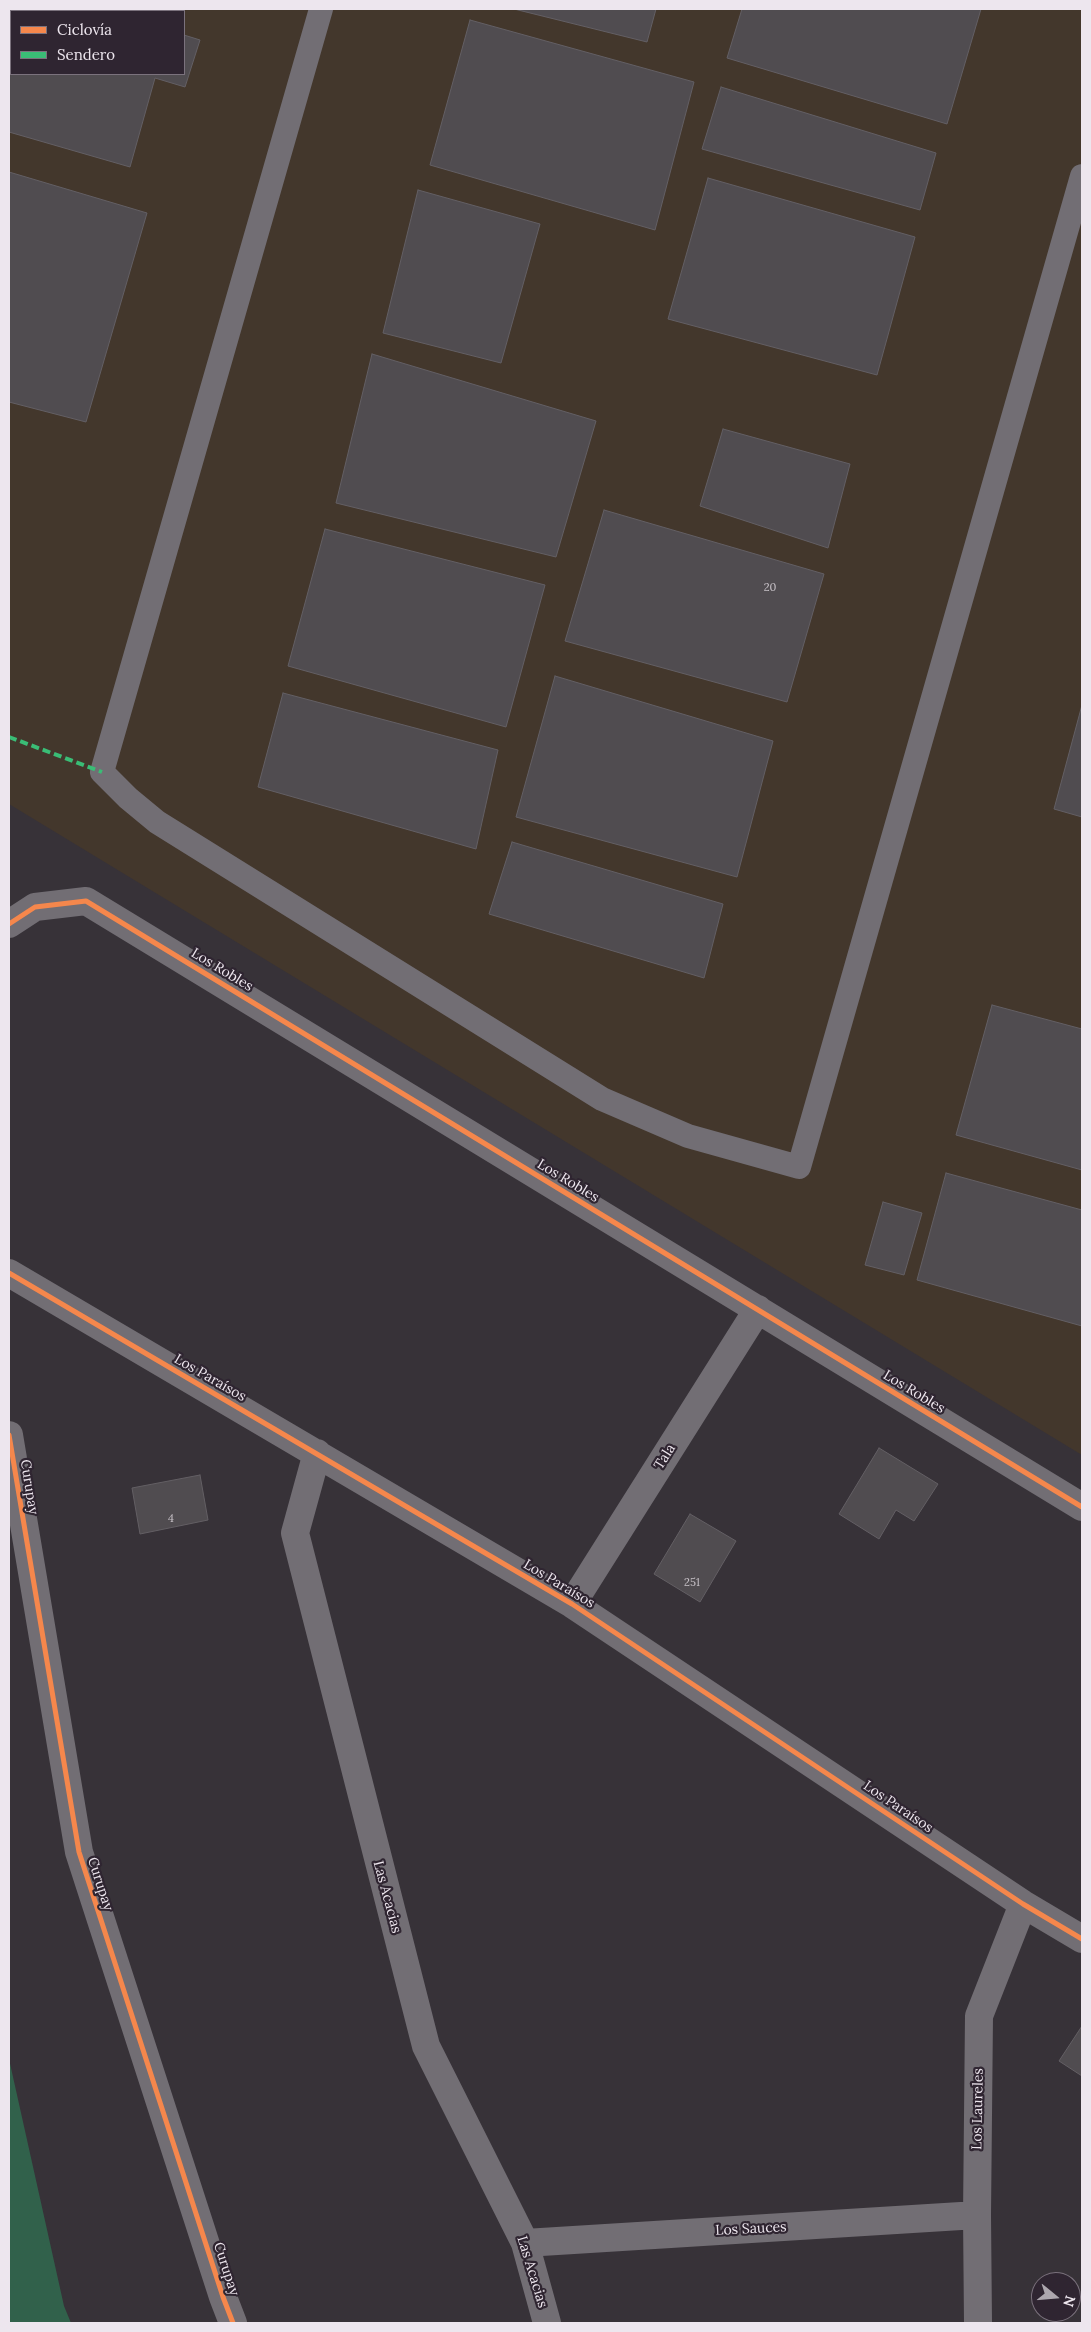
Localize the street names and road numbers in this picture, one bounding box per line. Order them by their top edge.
street label: Los Robles [188,945,256,995]
street label: Los Robles [534,1156,602,1206]
street label: Los Paraísos [171,1351,249,1405]
street label: Los Robles [880,1367,948,1417]
street label: Tala [651,1441,679,1473]
street label: Curupay [16,1458,42,1516]
street label: Los Paraísos [520,1556,598,1612]
street label: Los Paraísos [860,1778,936,1836]
street label: Curupay [83,1855,117,1913]
street label: Las Acacias [369,1859,405,1935]
street label: Los Laureles [969,2068,987,2150]
street label: Los Sauces [715,2219,787,2239]
street label: Las Acacias [513,2234,551,2310]
street label: Curupay [209,2240,243,2298]

